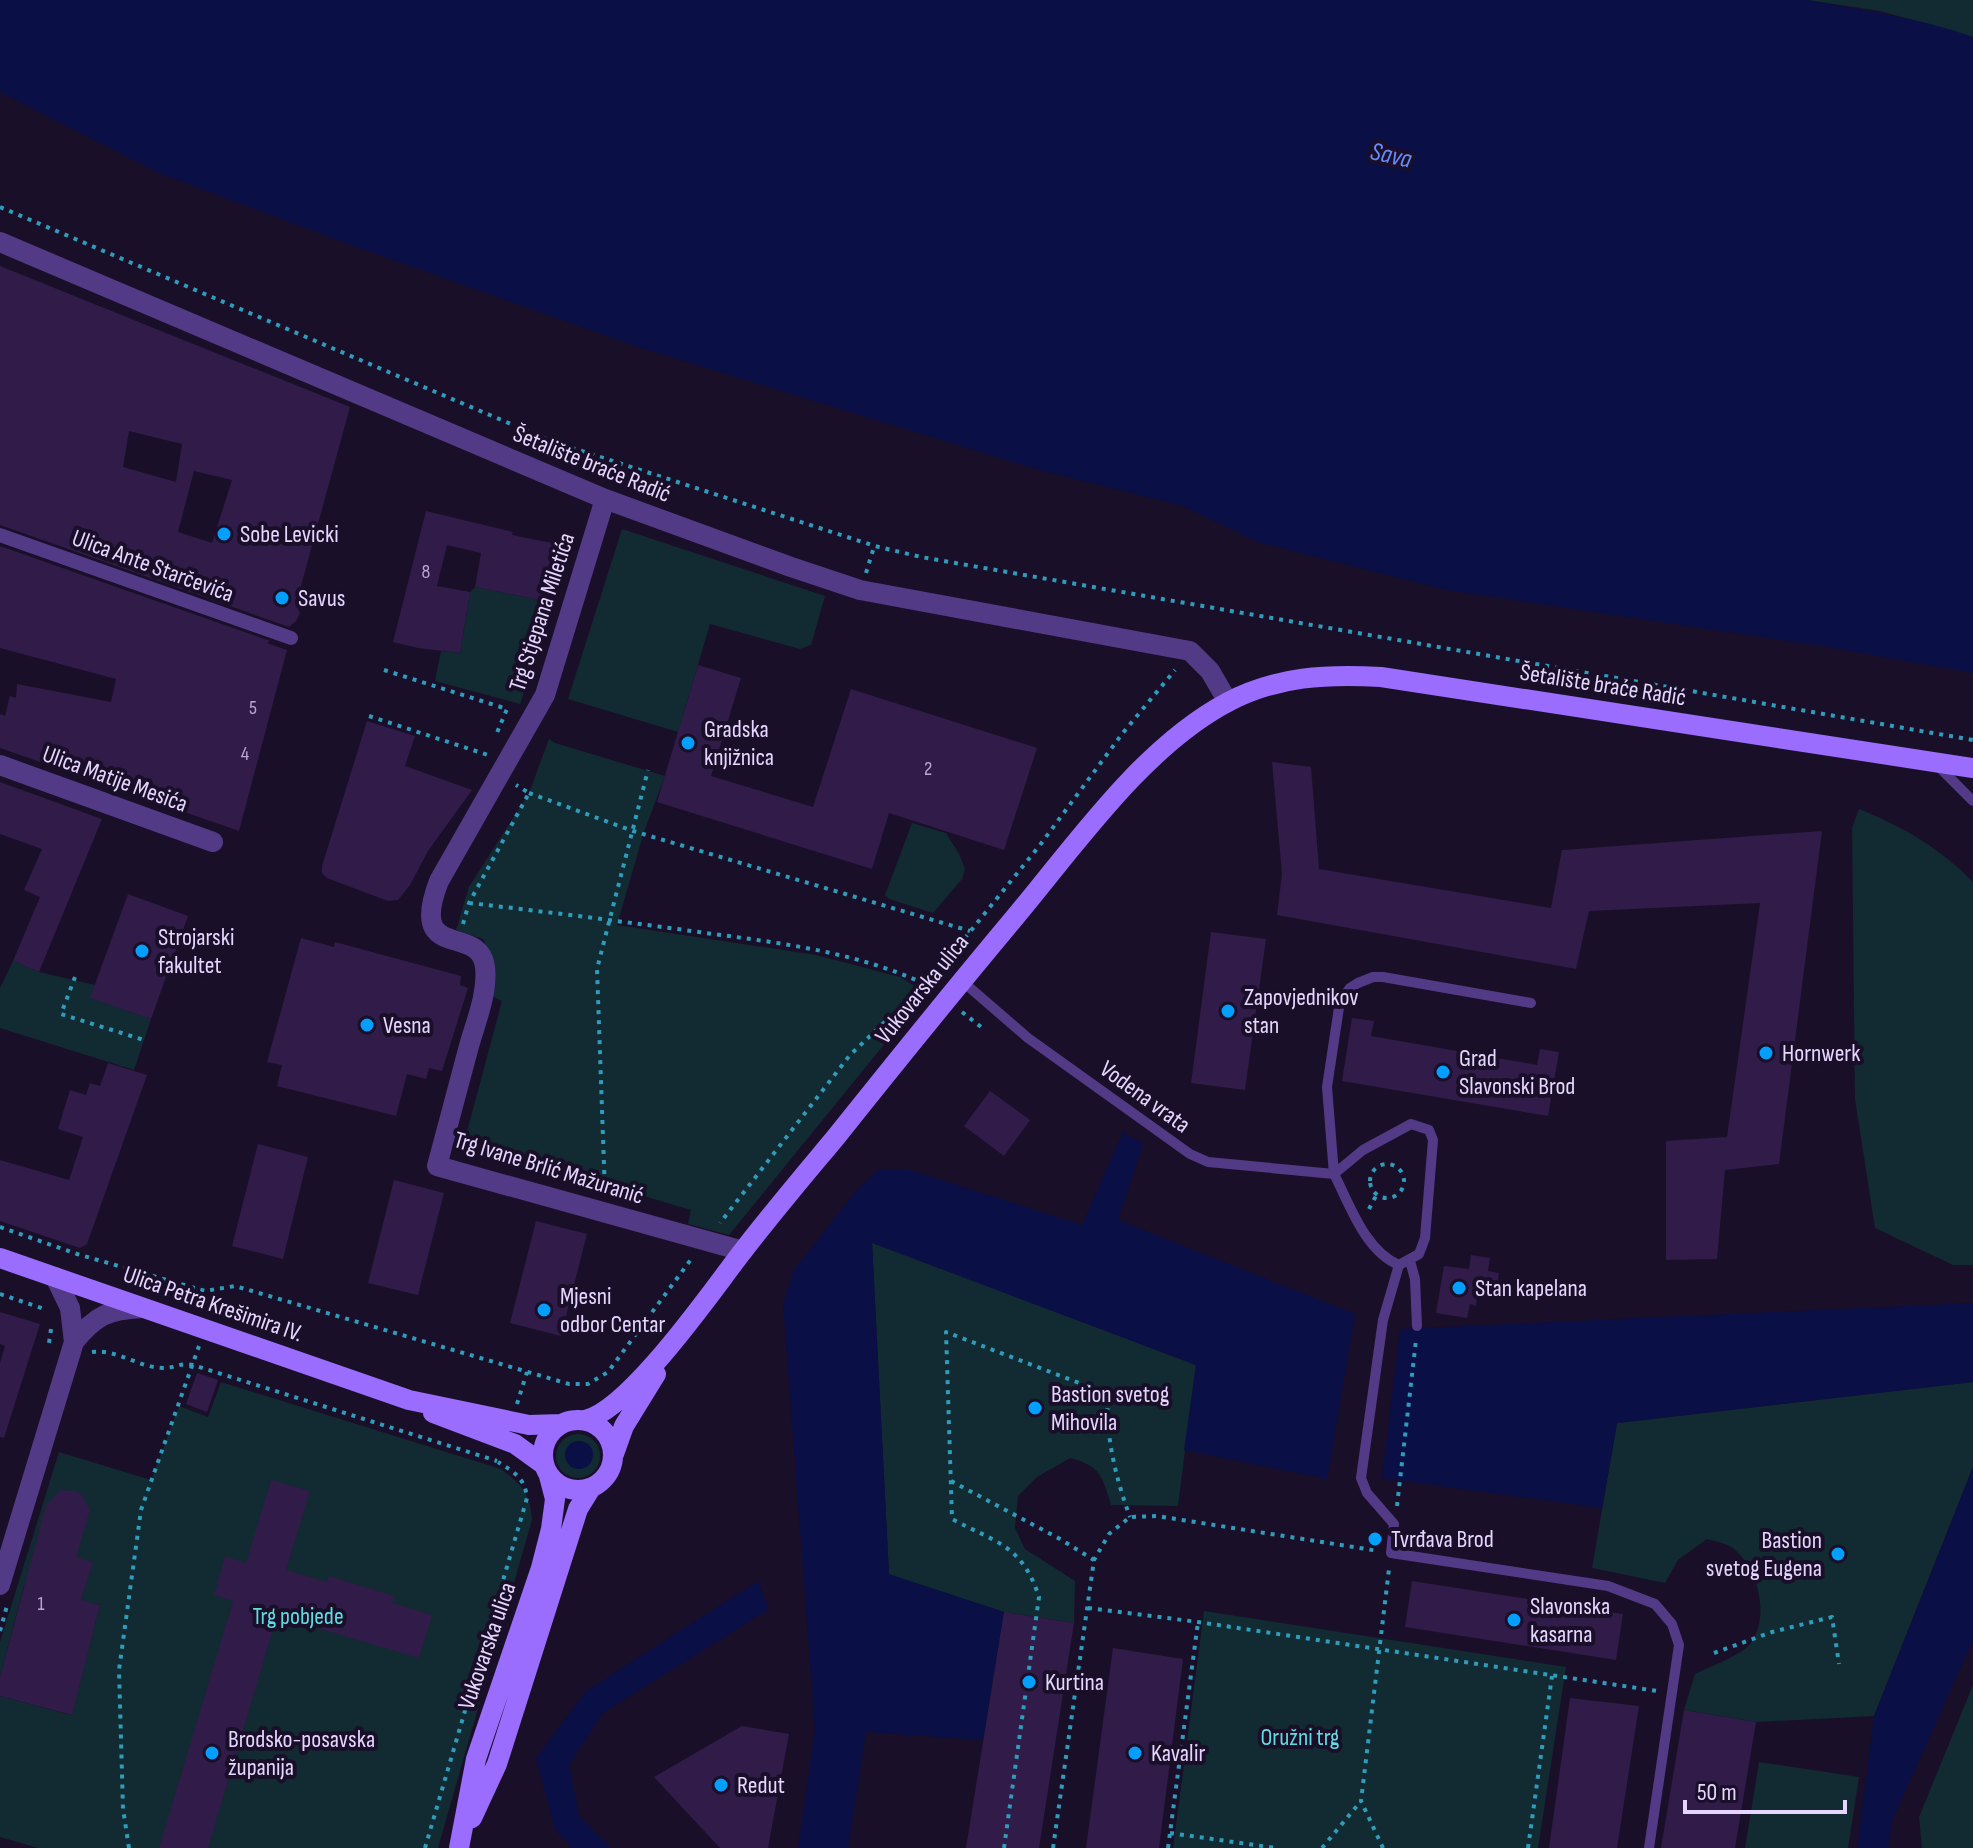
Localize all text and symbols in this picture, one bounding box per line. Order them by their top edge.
water label: Sava [1367,136,1415,176]
street label: Šetalište braće Radić [509,419,675,509]
place label: Sobe Levicki [240,520,339,549]
street label: Ulica Ante Starčevića [68,523,238,609]
marker: Sobe Levicki [215,525,233,543]
street label: Trg Stjepana Miletića [503,529,581,695]
house number: 8 [422,560,430,584]
place label: Savus [298,584,345,613]
marker: Savus [273,589,291,607]
street label: Šetalište braće Radić [1518,658,1688,712]
house number: 5 [249,696,257,720]
place label: Gradska knjižnica [704,715,774,772]
marker: Gradska knjižnica [679,734,697,752]
street label: Ulica Matije Mesića [39,739,191,819]
house number: 4 [241,742,249,766]
house number: 2 [924,757,932,781]
place label: Strojarski fakultet [158,923,234,980]
street label: Vukovarska ulica [869,928,975,1050]
marker: Strojarski fakultet [133,942,151,960]
place label: Zapovjednikov stan [1244,983,1358,1040]
marker: Zapovjednikov stan [1219,1002,1237,1020]
place label: Vesna [383,1011,431,1040]
marker: Vesna [358,1016,376,1034]
place label: Hornwerk [1782,1039,1860,1068]
place label: Grad Slavonski Brod [1459,1044,1575,1101]
marker: Hornwerk [1757,1044,1775,1062]
street label: Vodena vrata [1094,1055,1196,1139]
marker: Grad Slavonski Brod [1434,1063,1452,1081]
street label: Trg Ivane Brlić Mažuranić [451,1125,647,1211]
street label: Ulica Petra Krešimira IV. [119,1260,307,1348]
place label: Stan kapelana [1475,1274,1587,1303]
marker: Stan kapelana [1450,1279,1468,1297]
place label: Mjesni odbor Centar [560,1282,666,1339]
marker: Mjesni odbor Centar [535,1301,553,1319]
place label: Bastion svetog Mihovila [1051,1380,1169,1437]
marker: Bastion svetog Mihovila [1026,1399,1044,1417]
place label: Tvrđava Brod [1391,1525,1494,1554]
place label: Bastion svetog Eugena [1706,1526,1822,1583]
marker: Tvrđava Brod [1366,1530,1384,1548]
marker: Bastion svetog Eugena [1829,1545,1847,1563]
street label: Vukovarska ulica [452,1579,522,1713]
house number: 1 [38,1592,45,1616]
place label: Slavonska kasarna [1530,1592,1610,1649]
park label: Trg pobjede [252,1602,344,1631]
marker: Slavonska kasarna [1505,1611,1523,1629]
place label: Kurtina [1045,1668,1104,1697]
marker: Kurtina [1020,1673,1038,1691]
park label: Oružni trg [1261,1723,1339,1752]
place label: Brodsko-posavska županija [228,1725,375,1782]
place label: Kavalir [1151,1739,1205,1768]
marker: Brodsko-posavska županija [203,1744,221,1762]
marker: Kavalir [1126,1744,1144,1762]
scale bar [1685,1764,1845,1814]
place label: Redut [737,1771,785,1800]
marker: Redut [712,1776,730,1794]
text: 50 m [1697,1778,1737,1807]

